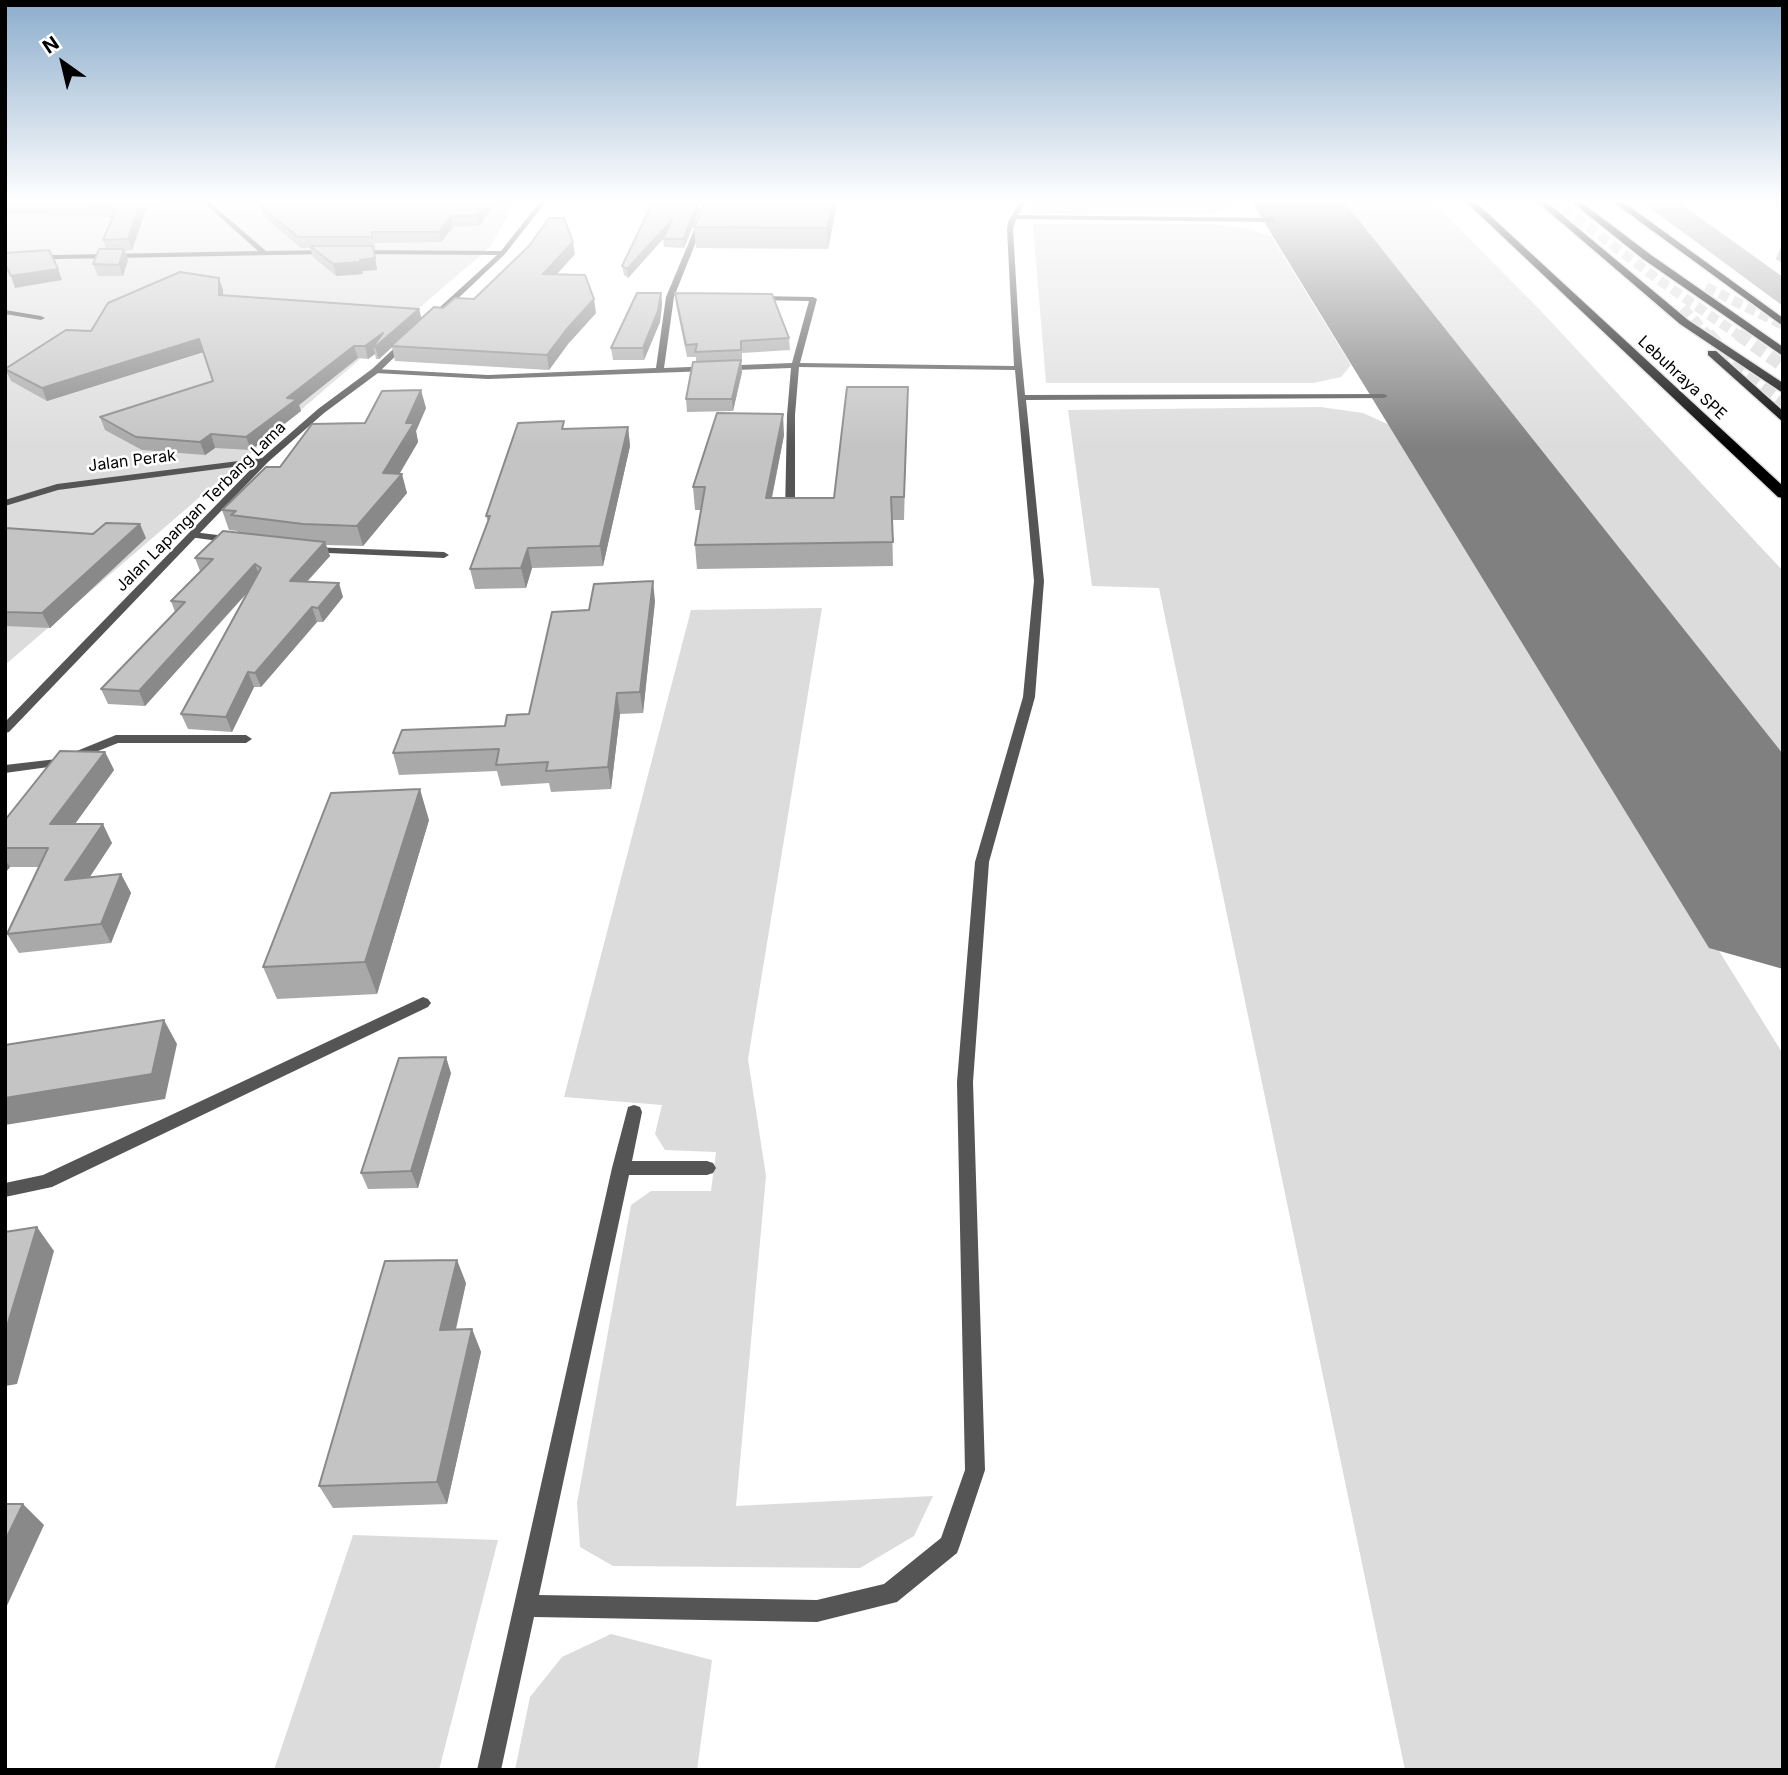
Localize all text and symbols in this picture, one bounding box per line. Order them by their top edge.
north arrow [28,28,98,98]
text: N [39,32,63,59]
street label: Lebuhraya SPE [1634,332,1730,424]
street label: Jalan Lapangan Terbang Lama [112,418,290,596]
street label: Jalan Perak [87,446,177,476]

